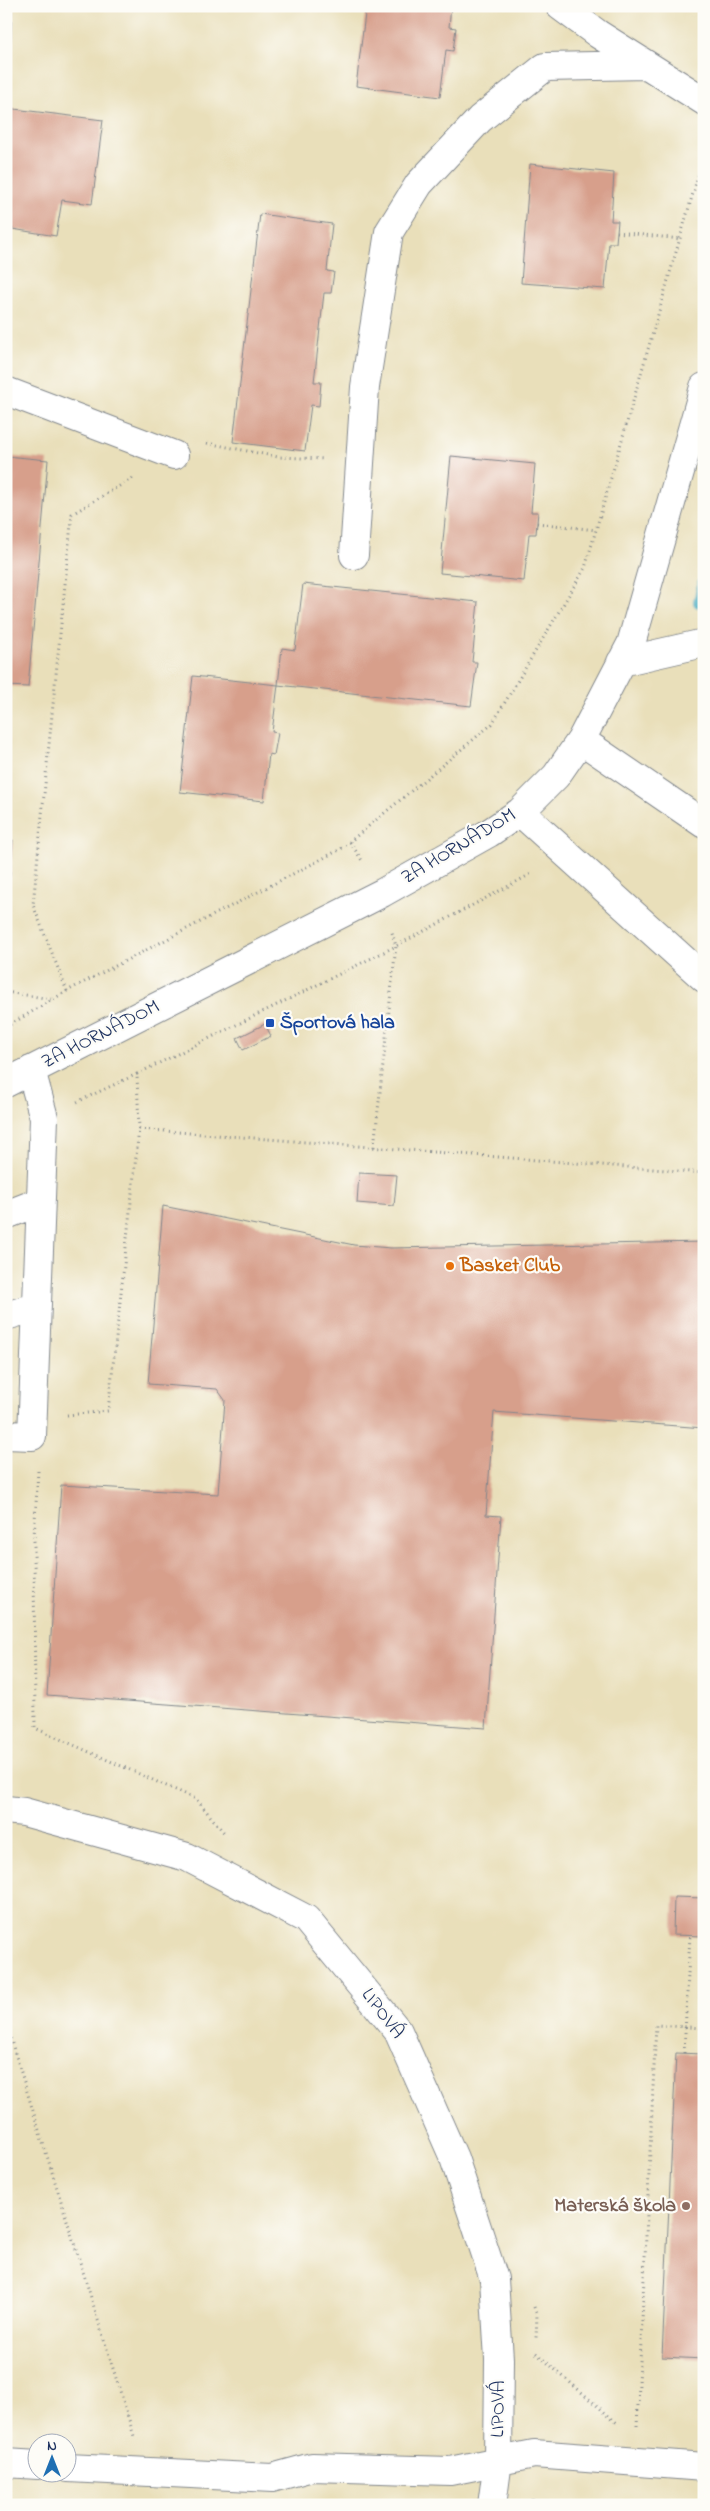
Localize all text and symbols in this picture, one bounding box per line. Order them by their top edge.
street label: ZA HORNÁDOM [396,801,522,893]
street label: ZA HORNÁDOM [37,993,165,1077]
place label: Športová hala [280,1009,395,1038]
marker: Športová hala [264,1017,276,1029]
place label: Basket Club [459,1252,561,1281]
marker: Basket Club [444,1260,456,1272]
street label: LIPOVÁ [353,1982,411,2046]
place label: Materská škola [554,2192,676,2221]
marker: Materská škola [680,2200,692,2212]
street label: LIPOVÁ [484,2380,514,2438]
north arrow [28,2434,78,2484]
text: N [47,2436,57,2457]

